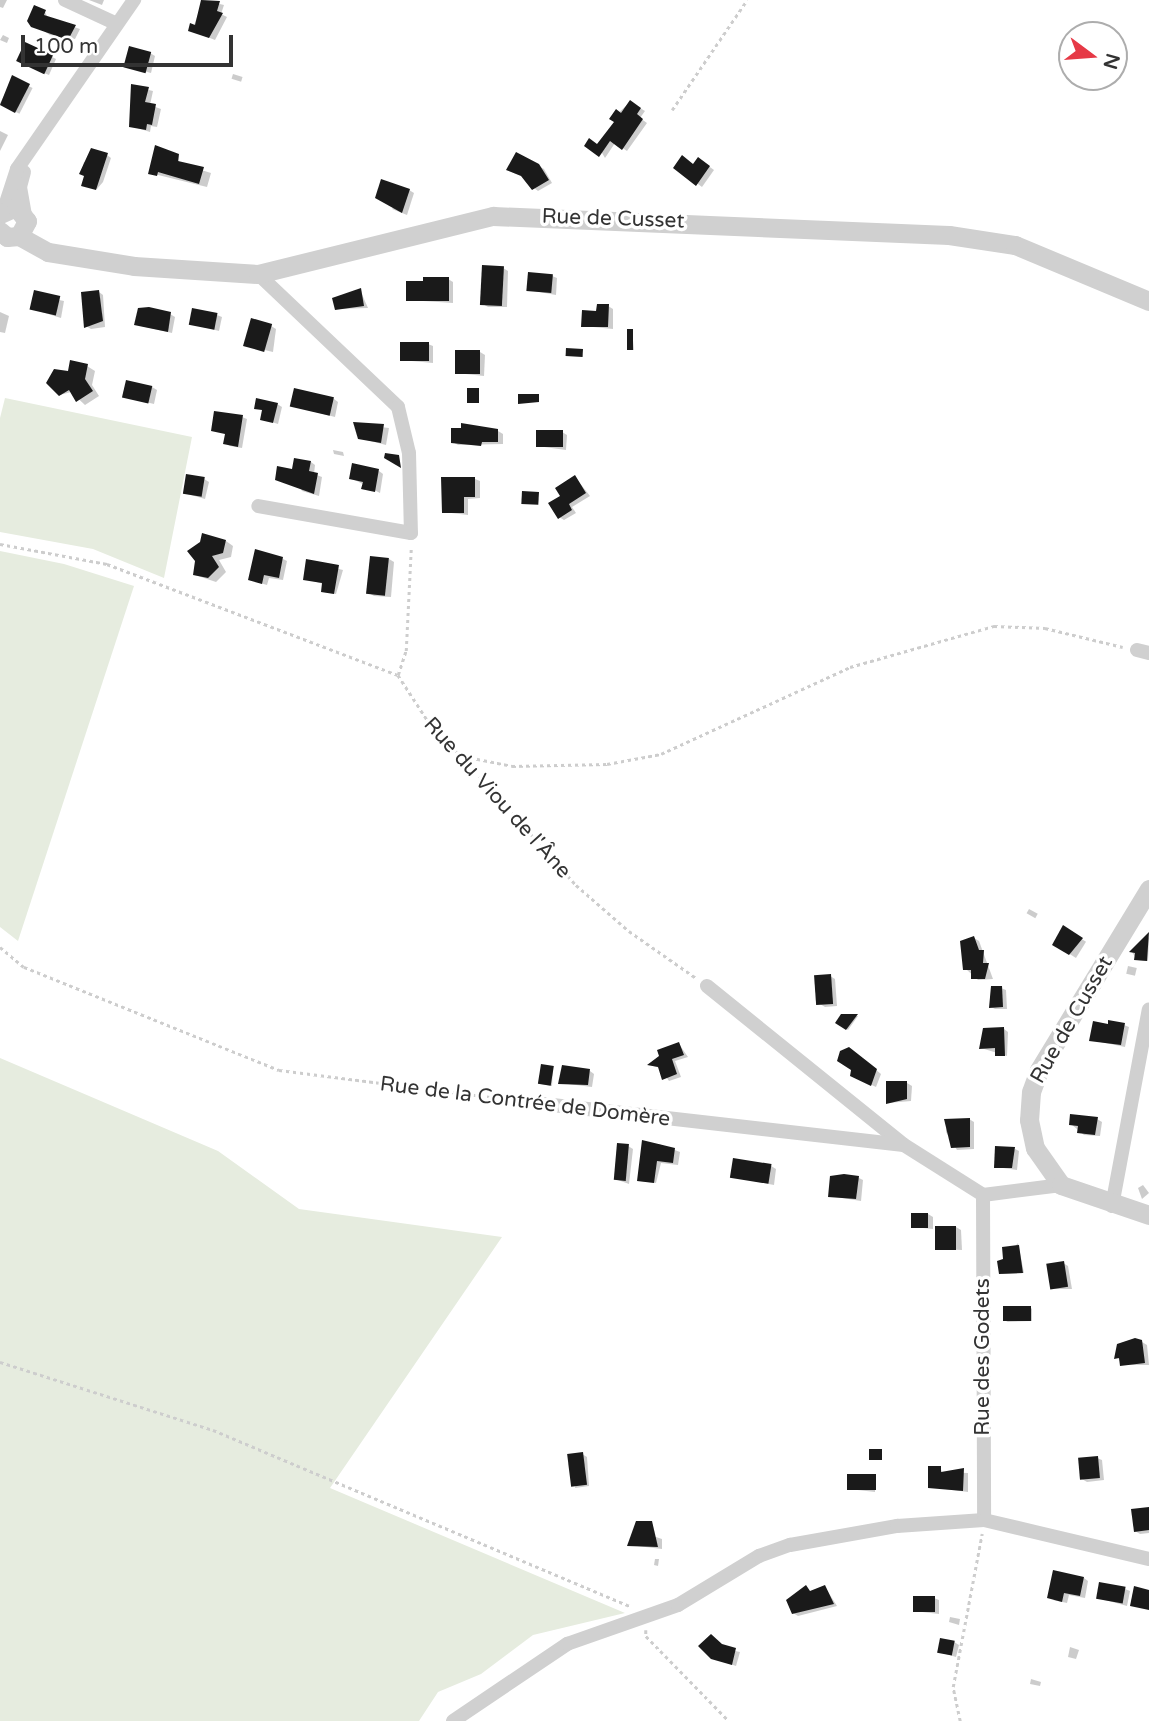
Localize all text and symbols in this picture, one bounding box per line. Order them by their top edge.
scale bar [24,21,236,65]
north arrow [1058,21,1128,91]
text: 100 m [34,34,98,59]
text: N [1099,51,1124,72]
street label: Rue de Cusset [541,204,685,234]
street label: Rue du Viou de l'Âne [418,712,576,884]
street label: Rue de Cusset [1025,952,1119,1088]
street label: Rue de la Contrée de Domère [378,1072,672,1132]
street label: Rue des Godets [970,1278,996,1436]

